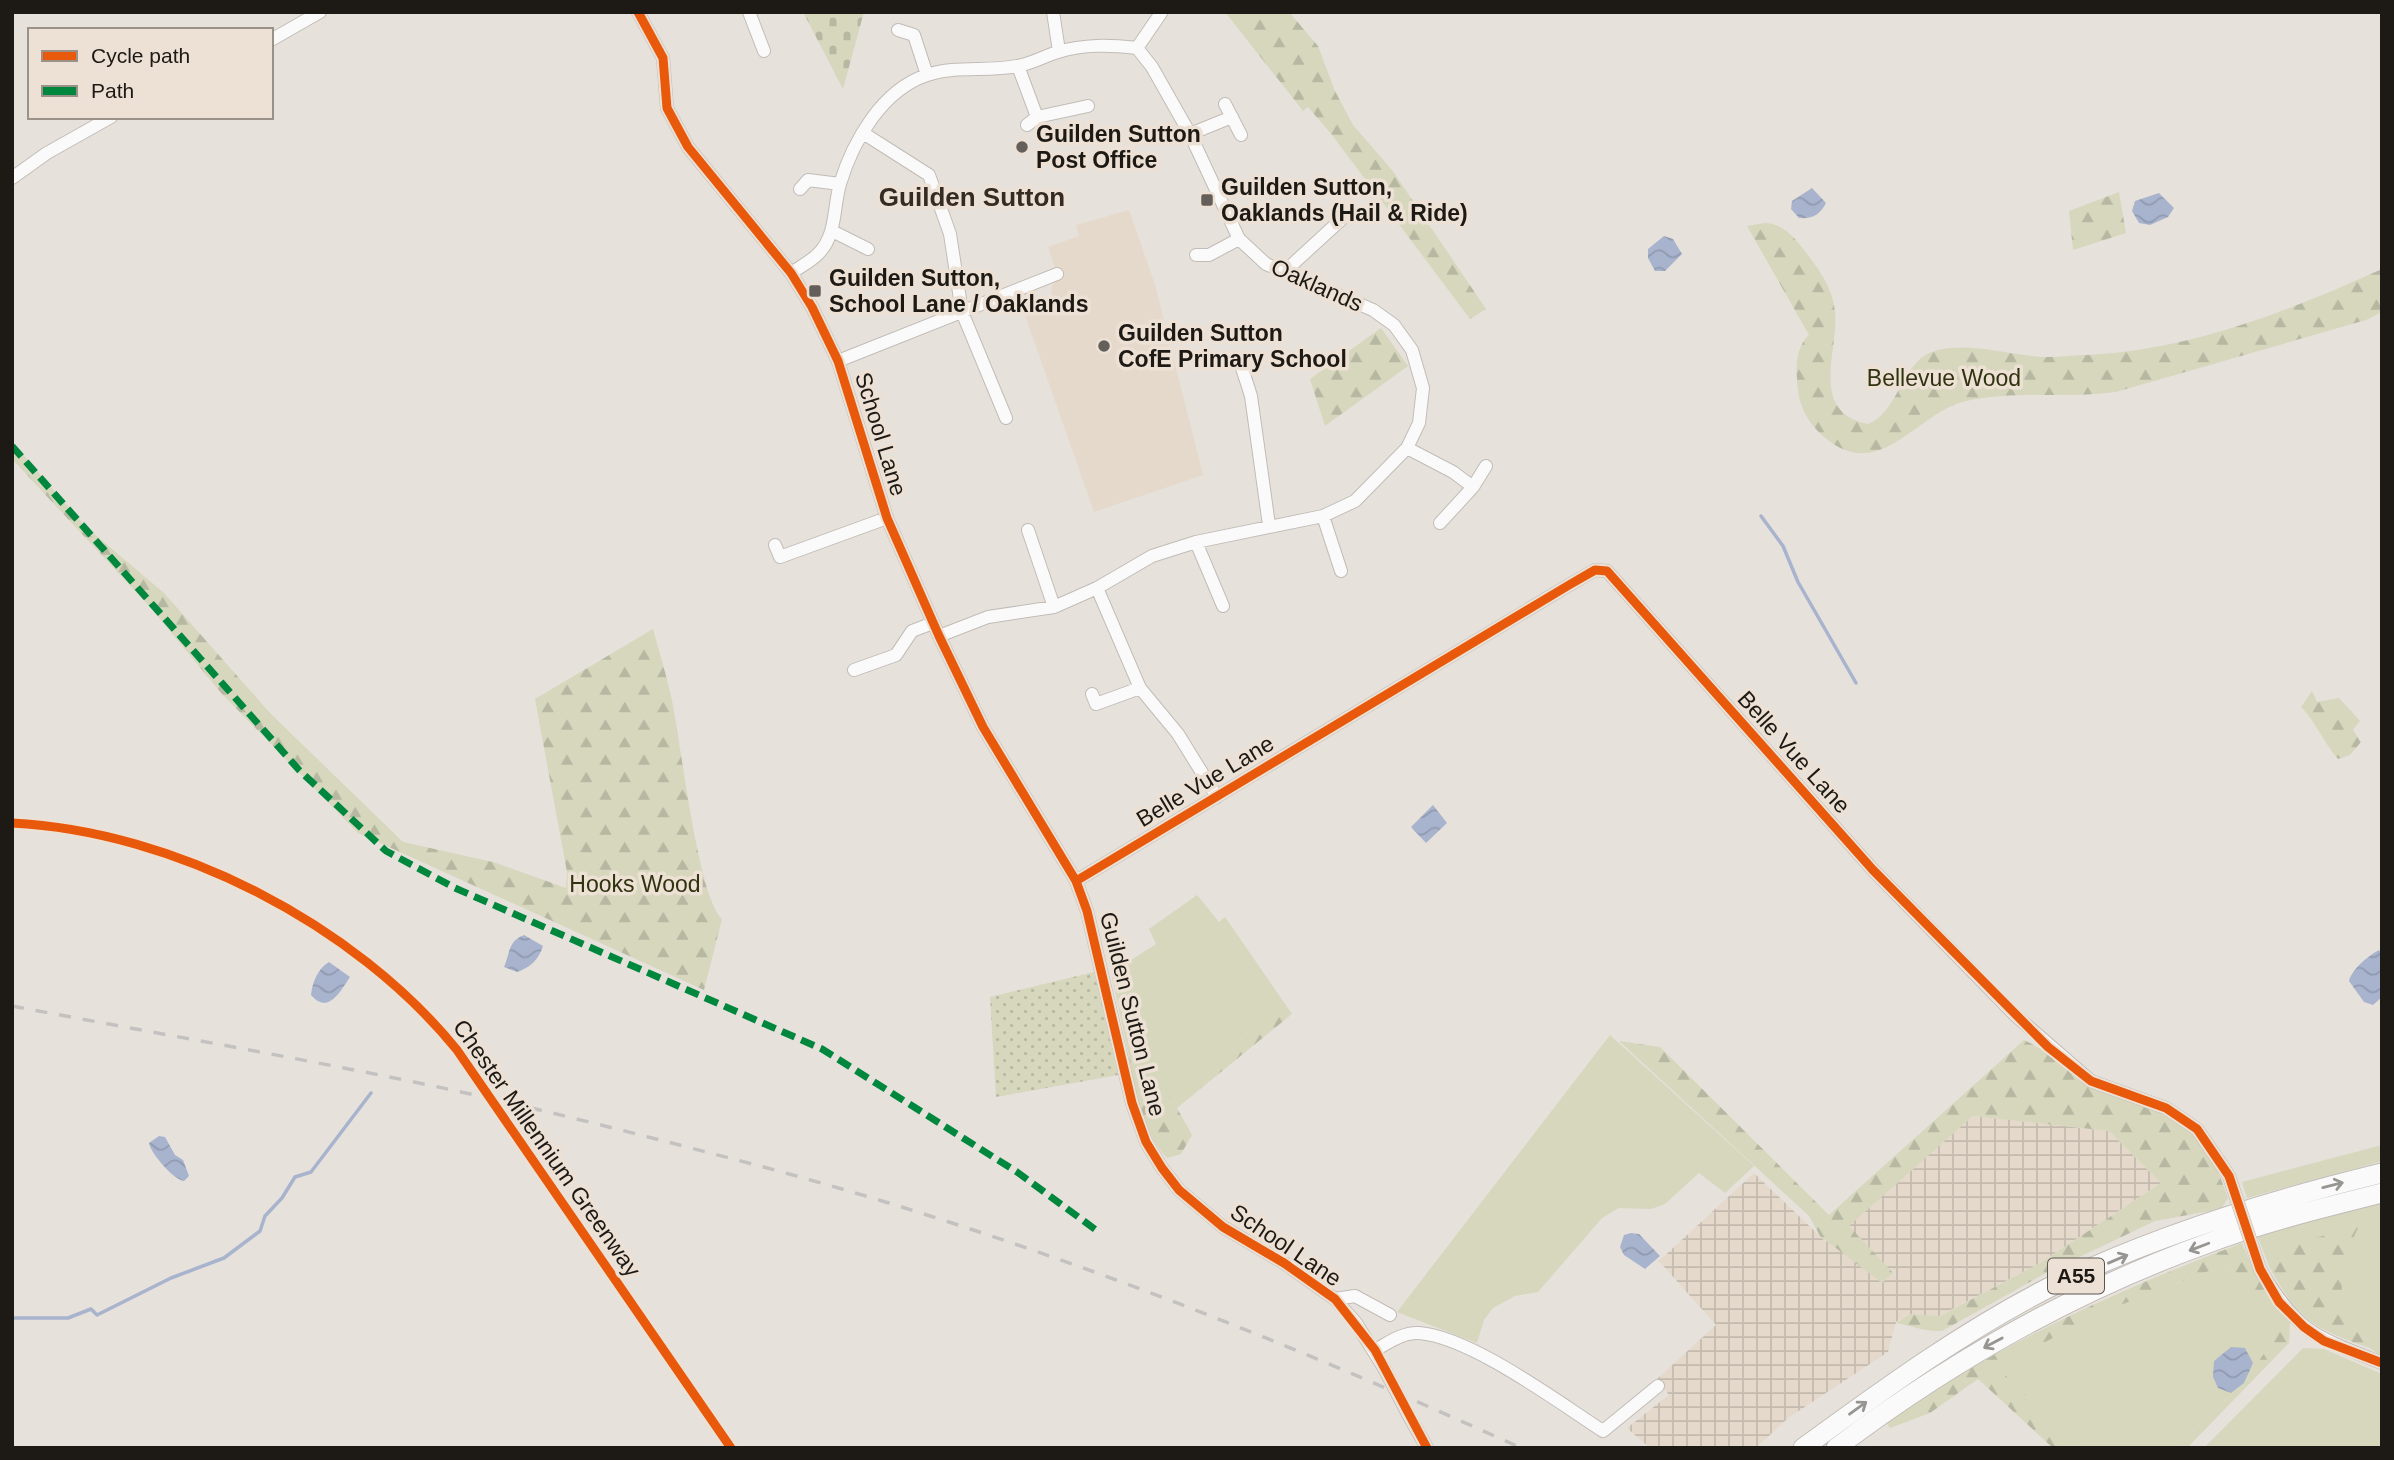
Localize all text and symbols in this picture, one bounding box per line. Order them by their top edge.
legend [28,28,273,119]
text: Cycle path [91,44,190,67]
text: Path [91,79,134,102]
place label: Guilden Sutton Post Office [1036,121,1201,173]
marker: Guilden Sutton Post Office [1014,139,1030,155]
place label: Guilden Sutton, Oaklands (Hail & Ride) [1221,174,1468,226]
district label: Guilden Sutton [879,182,1065,212]
marker: Guilden Sutton, Oaklands (Hail & Ride) [1199,192,1215,208]
street label: Oaklands [1267,253,1367,317]
place label: Guilden Sutton, School Lane / Oaklands [829,265,1088,317]
marker: Guilden Sutton, School Lane / Oaklands [807,283,823,299]
place label: Guilden Sutton CofE Primary School [1118,320,1347,372]
marker: Guilden Sutton CofE Primary School [1096,338,1112,354]
park label: Bellevue Wood [1867,365,2021,391]
street label: School Lane [850,369,912,499]
street label: Belle Vue Lane [1732,686,1856,818]
street label: Belle Vue Lane [1132,730,1278,832]
park label: Hooks Wood [569,871,701,897]
street label: Guilden Sutton Lane [1095,909,1171,1119]
street label: Chester Millennium Greenway [448,1014,646,1282]
one-way arrow [2321,1178,2344,1191]
street label: School Lane [1226,1198,1346,1292]
one-way arrow [2188,1242,2210,1254]
one-way arrow [2107,1251,2129,1264]
road number: A55 [2048,1258,2104,1294]
one-way arrow [1983,1337,2004,1351]
one-way arrow [1848,1401,1867,1415]

